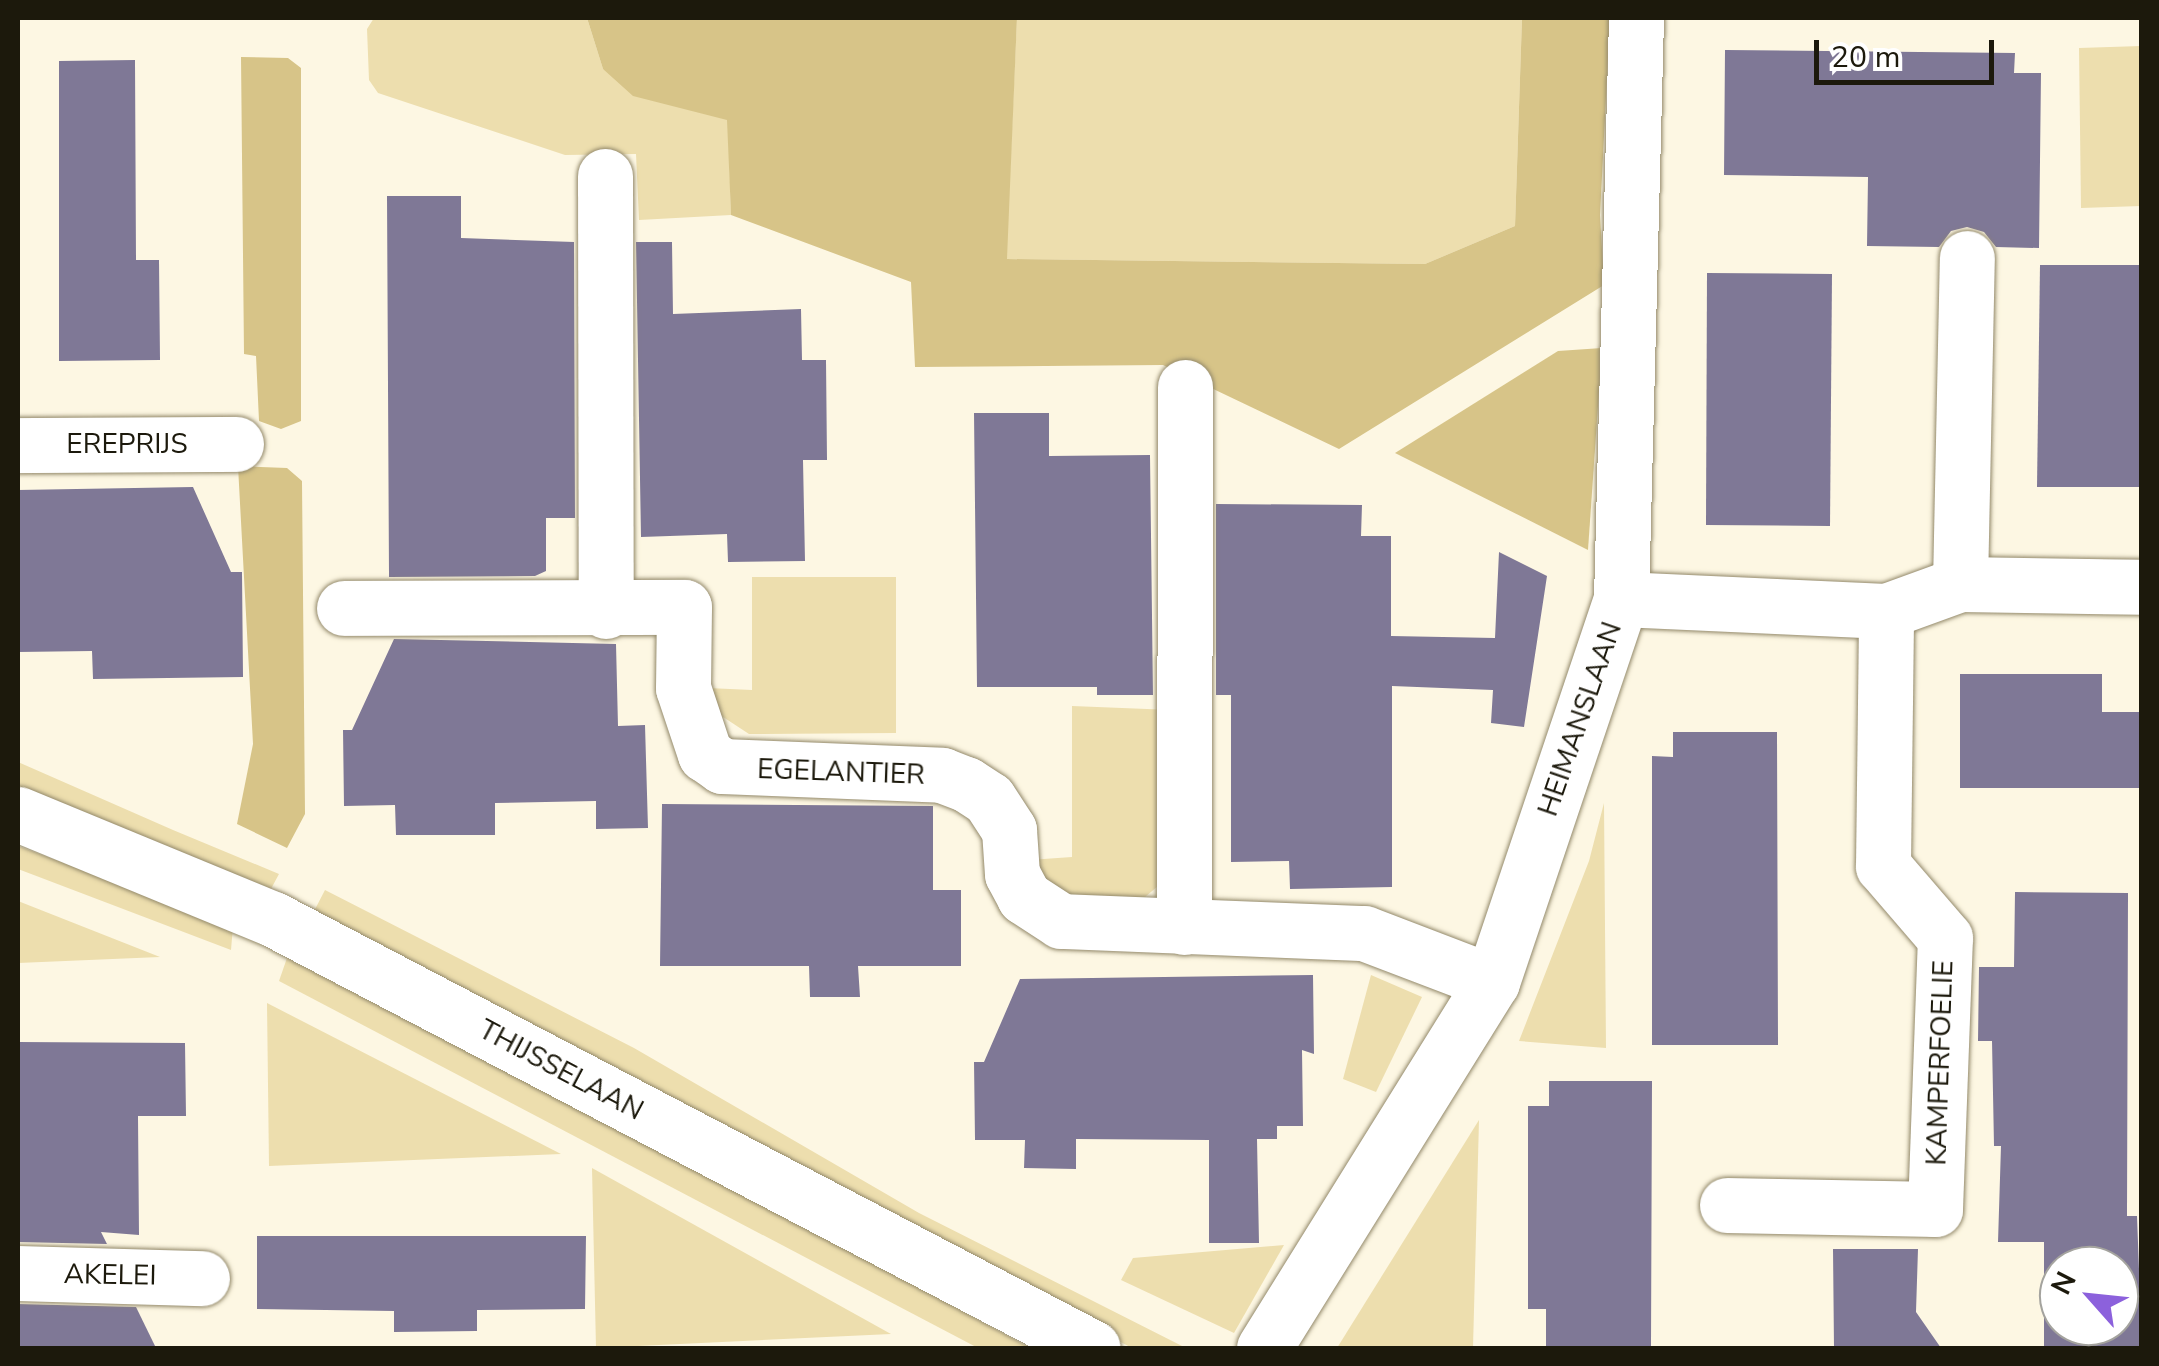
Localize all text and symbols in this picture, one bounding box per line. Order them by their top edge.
scale bar [1819,20,1999,82]
text: 20 m [1831,37,1900,78]
street label: EREPRIJS [66,427,188,461]
street label: HEIMANSLAAN [1531,617,1629,821]
street label: EGELANTIER [757,752,925,792]
street label: KAMPERFOELIE [1920,960,1960,1166]
street label: THIJSSELAAN [473,1013,649,1127]
north arrow [2039,1246,2139,1346]
street label: AKELEI [63,1257,157,1293]
text: N [2042,1265,2086,1301]

